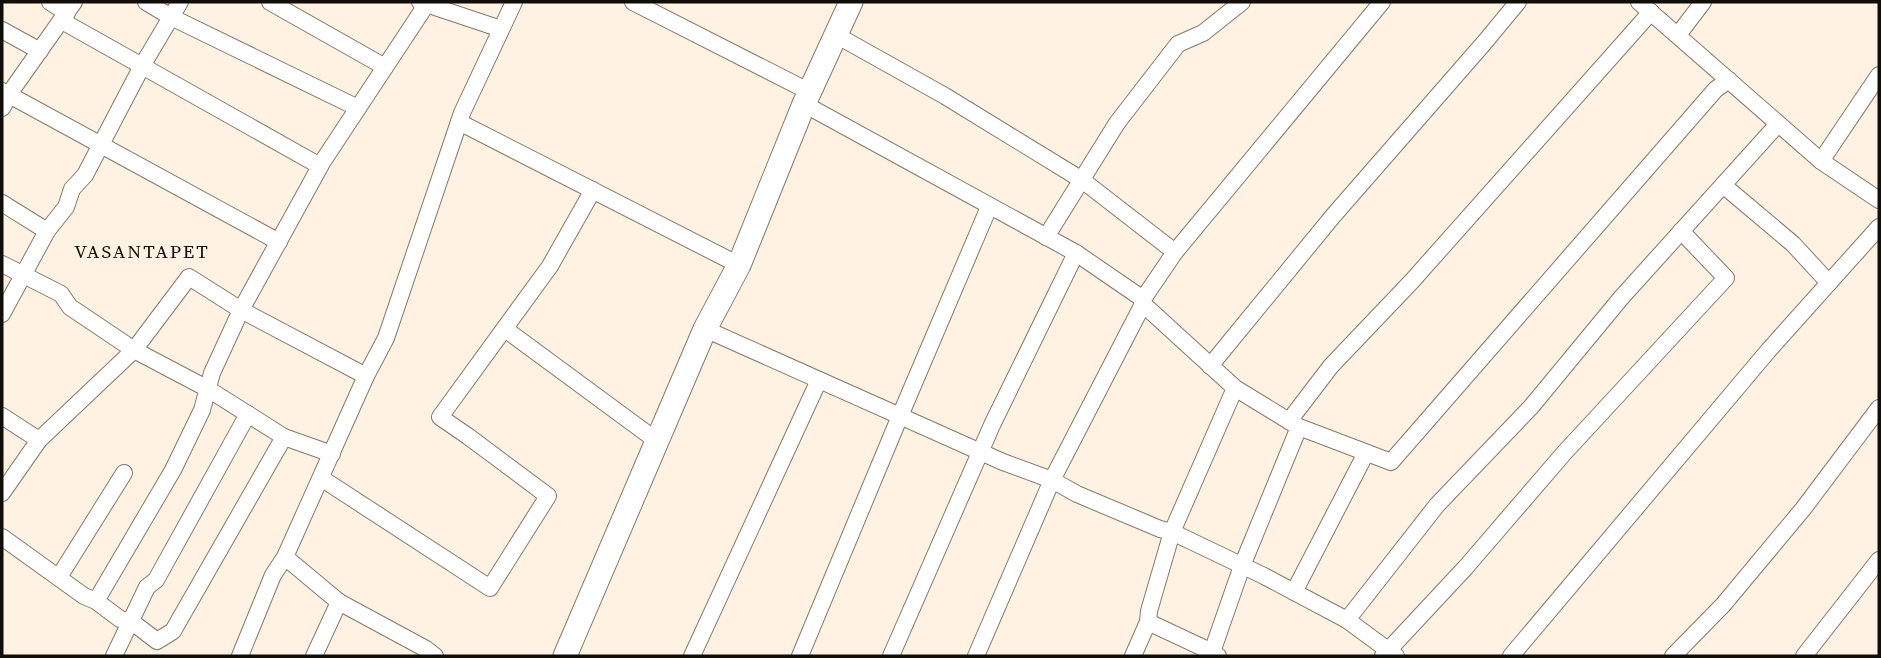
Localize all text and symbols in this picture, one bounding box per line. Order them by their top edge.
district label: VASANTAPET [74,238,210,264]

